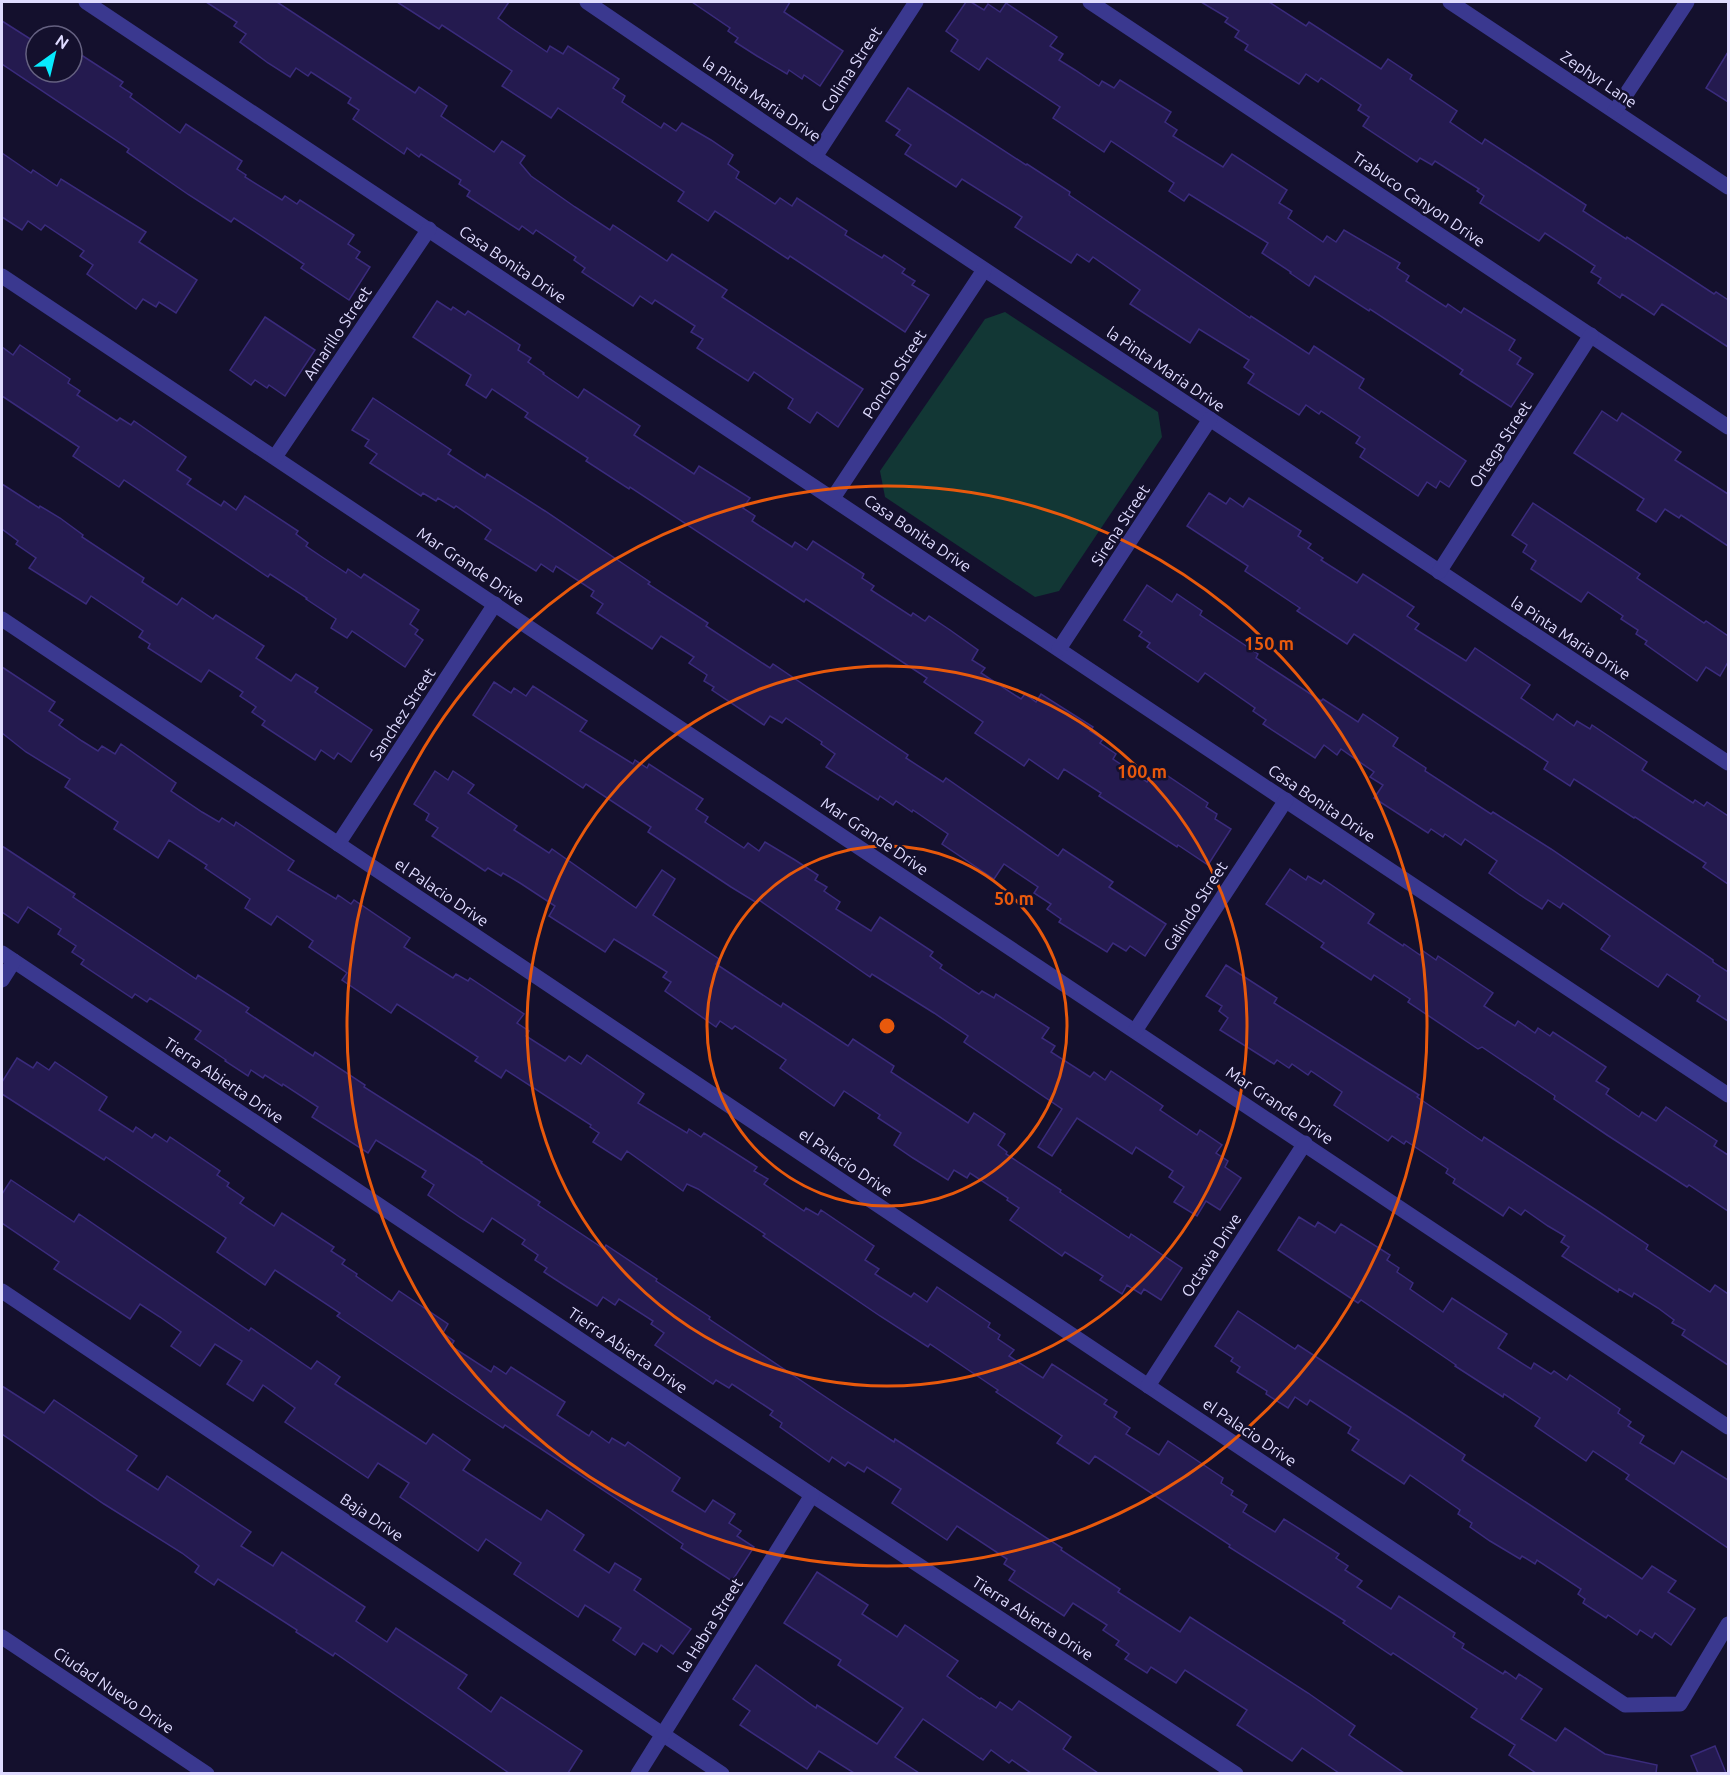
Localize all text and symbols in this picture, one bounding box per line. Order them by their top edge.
street label: Colima Street [817,23,886,115]
north arrow [24,24,84,84]
text: N [52,31,72,52]
street label: Zephyr Lane [1557,47,1641,111]
street label: la Pinta Maria Drive [699,53,825,145]
street label: Trabuco Canyon Drive [1349,148,1489,250]
street label: Casa Bonita Drive [456,221,570,307]
street label: Amarillo Street [299,282,375,383]
street label: la Pinta Maria Drive [1103,323,1229,415]
street label: Poncho Street [859,326,930,422]
street label: Ortega Street [1465,397,1535,491]
street label: Sirena Street [1087,481,1153,569]
street label: Casa Bonita Drive [861,490,975,576]
street label: Mar Grande Drive [414,523,528,609]
street label: la Pinta Maria Drive [1508,593,1634,683]
text: 150 m [1244,633,1294,653]
street label: Sanchez Street [365,664,439,764]
street label: Casa Bonita Drive [1265,760,1379,846]
text: 100 m [1117,761,1167,781]
street label: Mar Grande Drive [818,793,932,879]
street label: el Palacio Drive [392,854,492,930]
street label: Galindo Street [1159,857,1231,954]
text: 50 m [994,888,1034,908]
centre of rings [877,1016,897,1036]
street label: Tierra Abierta Drive [161,1033,287,1127]
street label: Mar Grande Drive [1223,1062,1337,1148]
street label: el Palacio Drive [796,1124,896,1200]
street label: Octavia Drive [1177,1210,1245,1300]
street label: Tierra Abierta Drive [565,1303,691,1397]
street label: el Palacio Drive [1200,1394,1300,1470]
street label: Baja Drive [337,1489,407,1545]
street label: Tierra Abierta Drive [969,1572,1097,1664]
street label: la Habra Street [674,1574,746,1675]
street label: Ciudad Nuevo Drive [50,1643,178,1737]

